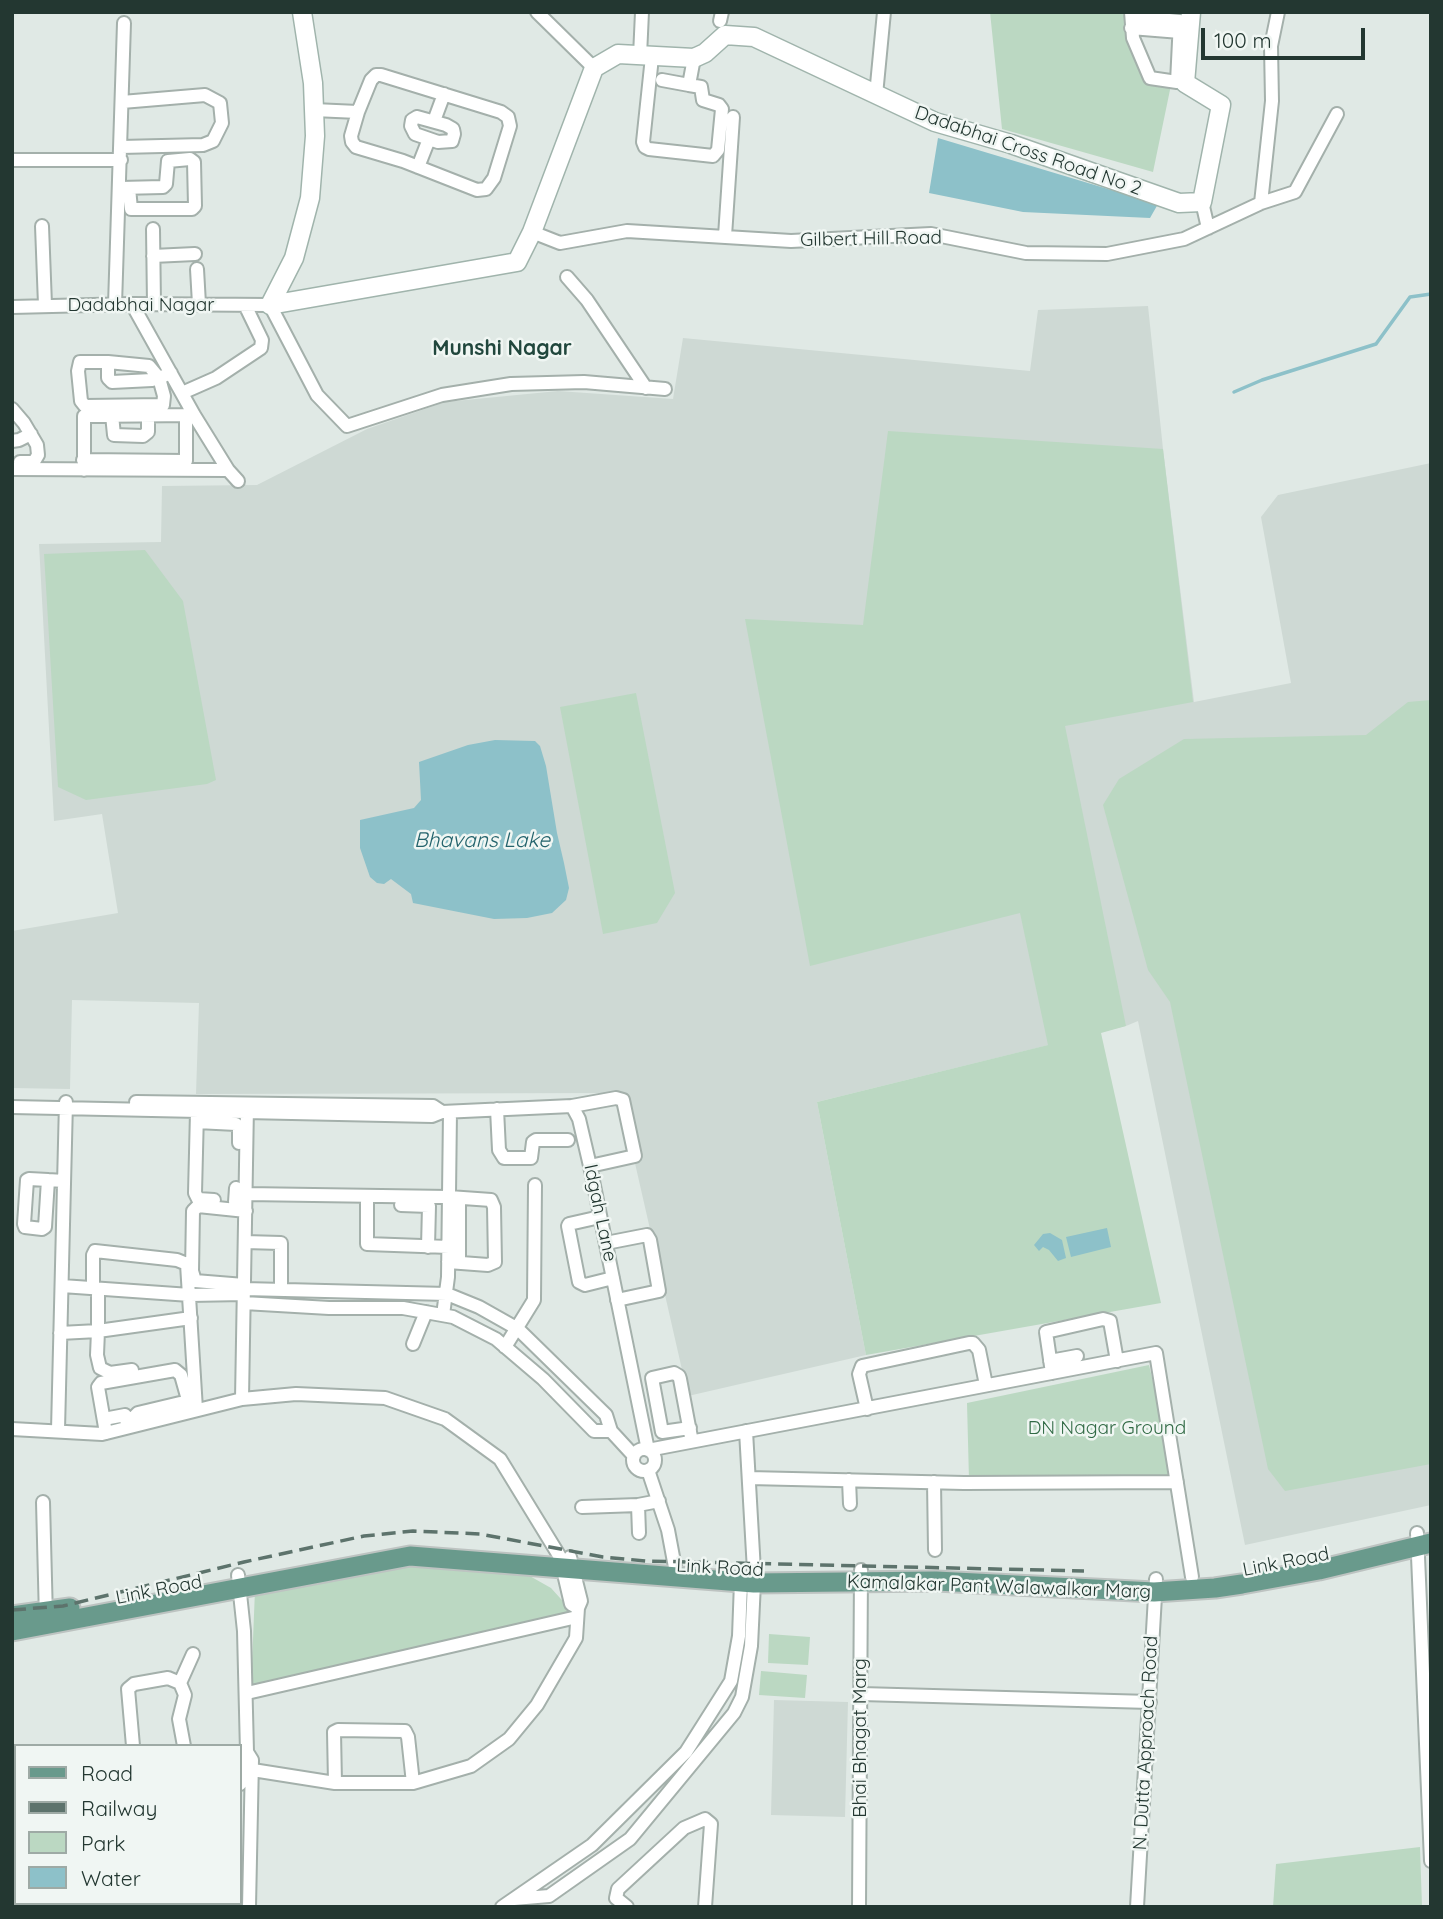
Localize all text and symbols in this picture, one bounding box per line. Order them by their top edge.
scale bar [1205,14,1370,58]
text: 100 m [1214,27,1272,53]
street label: Dadabhai Cross Road No 2 [912,101,1144,201]
street label: Gilbert Hill Road [800,226,942,252]
street label: Dadabhai Nagar [67,294,215,316]
district label: Munshi Nagar [432,336,572,362]
water label: Bhavans Lake [414,828,550,854]
street label: Idgah Lane [579,1162,621,1264]
park label: DN Nagar Ground [1028,1417,1186,1439]
street label: Link Road [1241,1542,1331,1582]
street label: Link Road [676,1554,764,1582]
street label: Link Road [114,1570,204,1610]
street label: Kamalakar Pant Walawalkar Marg [846,1570,1152,1604]
street label: N. Dutta Approach Road [1129,1635,1163,1851]
street label: Bhai Bhagat Marg [849,1658,871,1818]
legend [14,1744,242,1905]
text: Road [81,1760,133,1786]
text: Railway [81,1795,157,1821]
text: Park [81,1830,125,1856]
text: Water [81,1865,141,1891]

